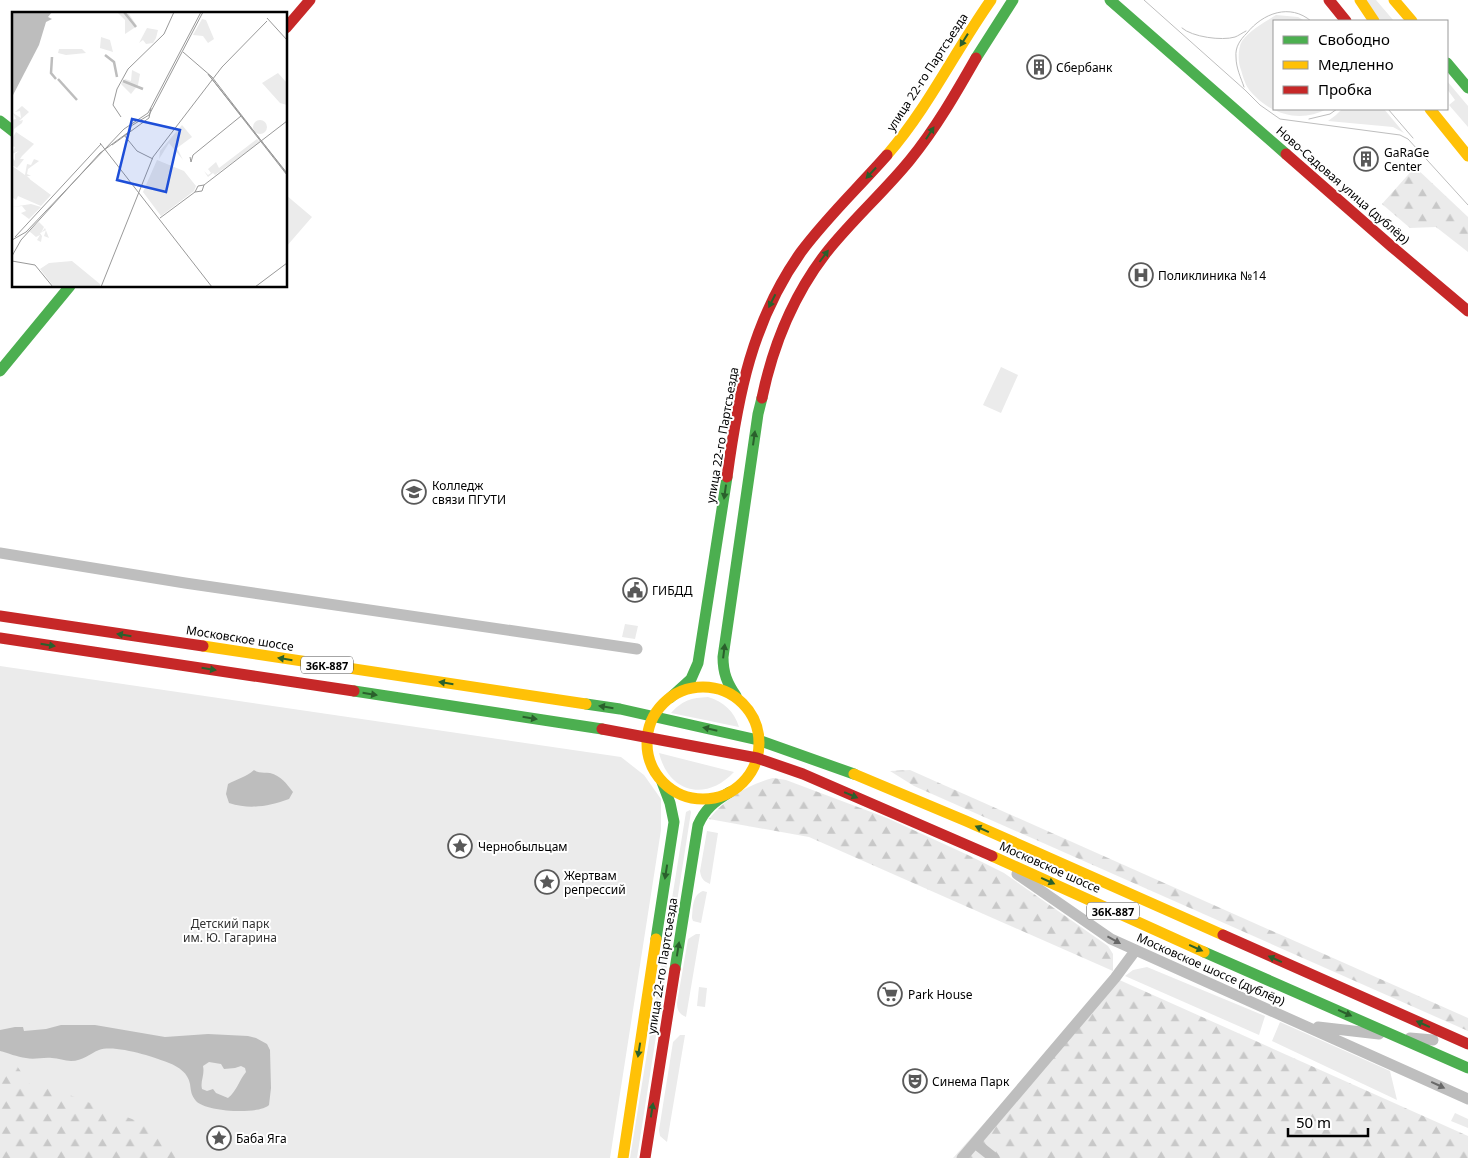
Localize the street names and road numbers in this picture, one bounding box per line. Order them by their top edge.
street label: улица 22-го Партсъезда [882,9,972,135]
street label: Ново-Садовая улица (дублёр) [1273,122,1414,248]
street label: улица 22-го Партсъезда [702,366,742,504]
street label: Московское шоссе [185,621,295,655]
road number: 36К-887 [301,656,353,674]
street label: Московское шоссе [997,837,1104,897]
street label: улица 22-го Партсъезда [643,896,681,1036]
road number: 36К-887 [1087,902,1139,919]
street label: Московское шоссе (дублёр) [1134,929,1288,1010]

